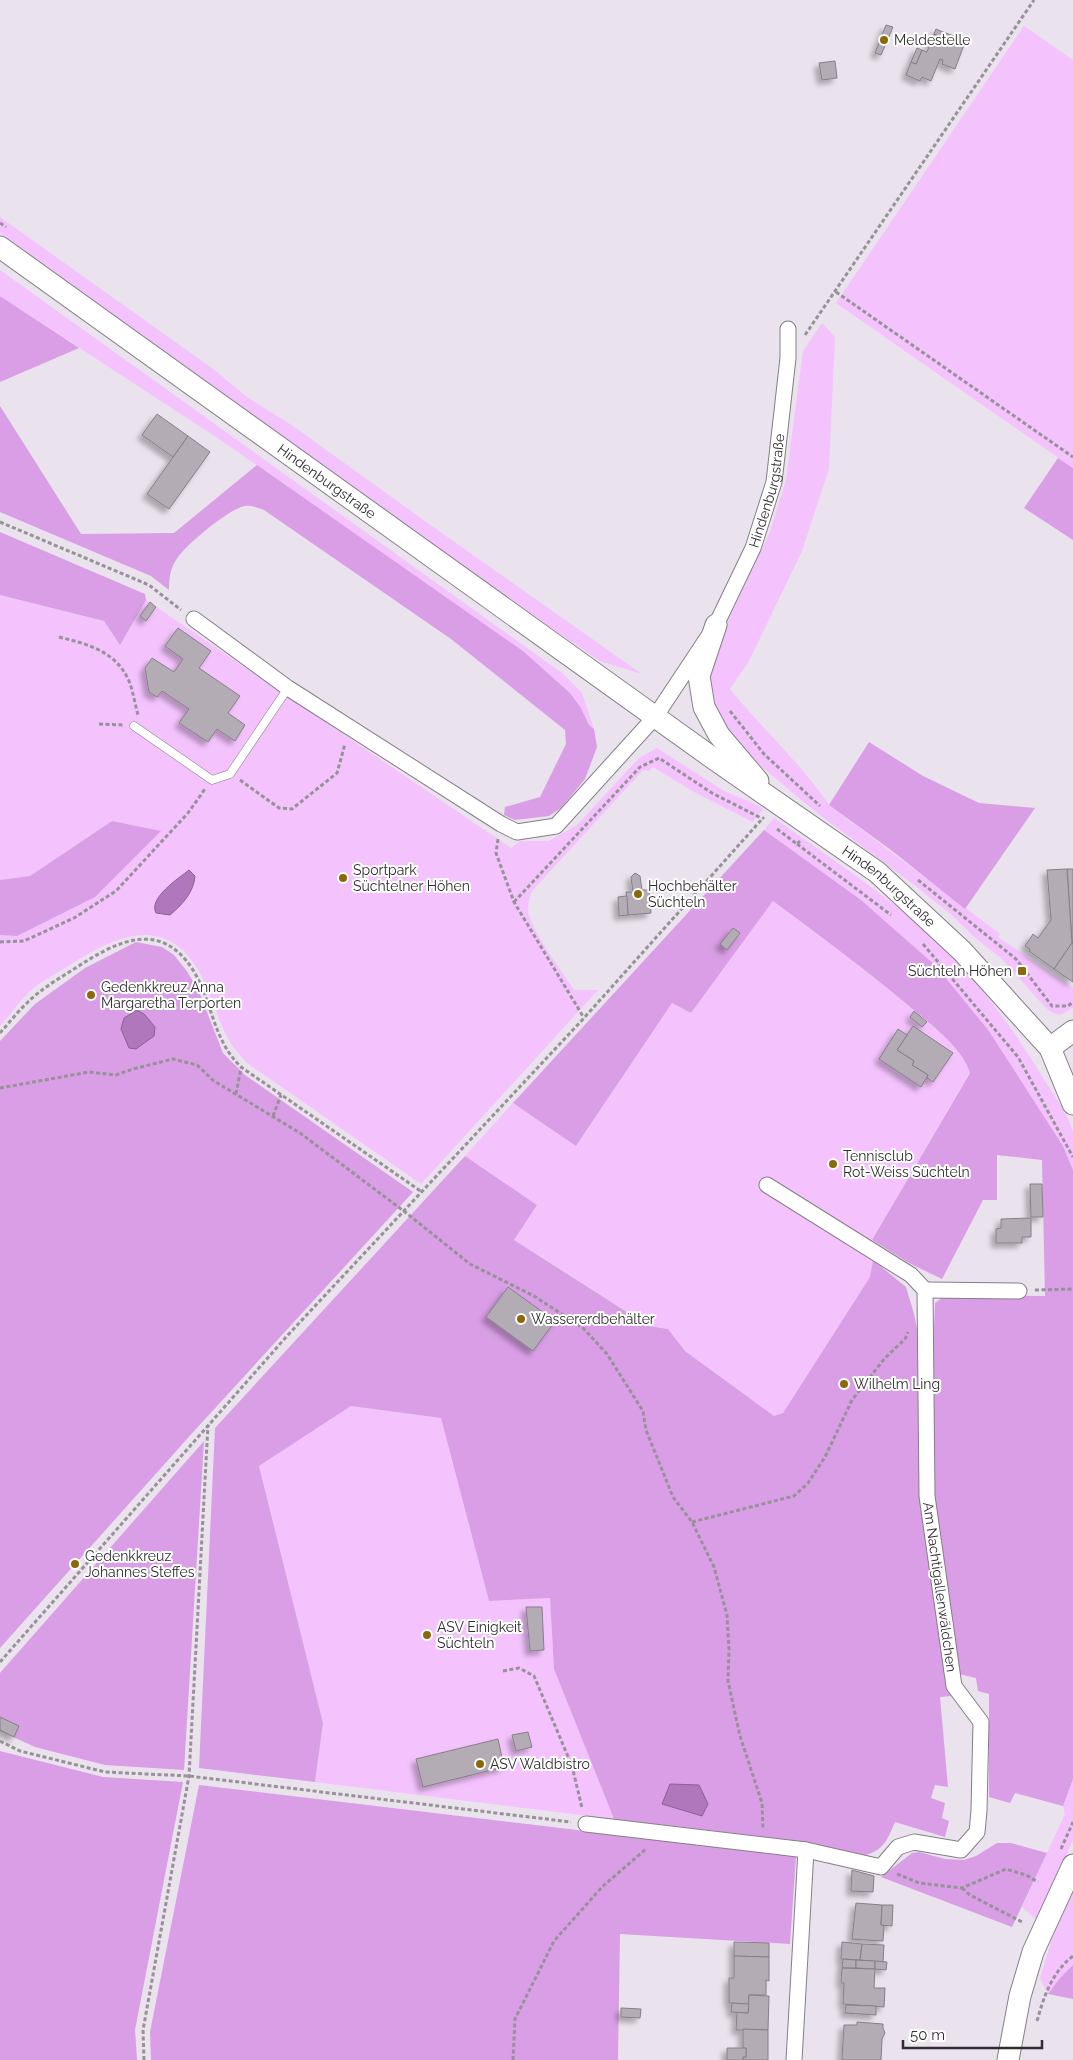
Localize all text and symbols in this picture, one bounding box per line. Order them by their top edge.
place label: Meldestelle [894,32,971,48]
marker: Meldestelle [878,34,890,46]
street label: Hindenburgstraße [746,433,787,550]
street label: Hindenburgstraße [274,441,379,522]
street label: Hindenburgstraße [839,842,939,930]
place label: Sportpark Süchtelner Höhen [353,862,470,894]
marker: Sportpark Süchtelner Höhen [337,872,349,884]
place label: Hochbehälter Süchteln [648,878,737,910]
marker: Hochbehälter Süchteln [632,888,644,900]
place label: Süchteln Höhen [908,963,1012,979]
marker: Süchteln Höhen [1016,965,1028,977]
place label: Gedenkkreuz Anna Margaretha Terporten [101,979,241,1011]
marker: Gedenkkreuz Anna Margaretha Terporten [85,989,97,1001]
place label: Tennisclub Rot-Weiss Süchteln [843,1148,970,1180]
marker: Tennisclub Rot-Weiss Süchteln [827,1158,839,1170]
place label: Wassererdbehälter [531,1311,655,1327]
marker: Wassererdbehälter [515,1313,527,1325]
place label: Wilhelm Ling [854,1376,940,1392]
marker: Wilhelm Ling [838,1378,850,1390]
street label: Am Nachtigallenwäldchen [920,1501,960,1673]
place label: Gedenkkreuz Johannes Steffes [85,1548,195,1580]
marker: Gedenkkreuz Johannes Steffes [69,1558,81,1570]
place label: ASV Einigkeit Süchteln [437,1619,522,1651]
marker: ASV Einigkeit Süchteln [421,1629,433,1641]
place label: ASV Waldbistro [490,1756,590,1772]
marker: ASV Waldbistro [474,1758,486,1770]
scale bar [903,2018,1042,2050]
text: 50 m [910,2026,945,2044]

